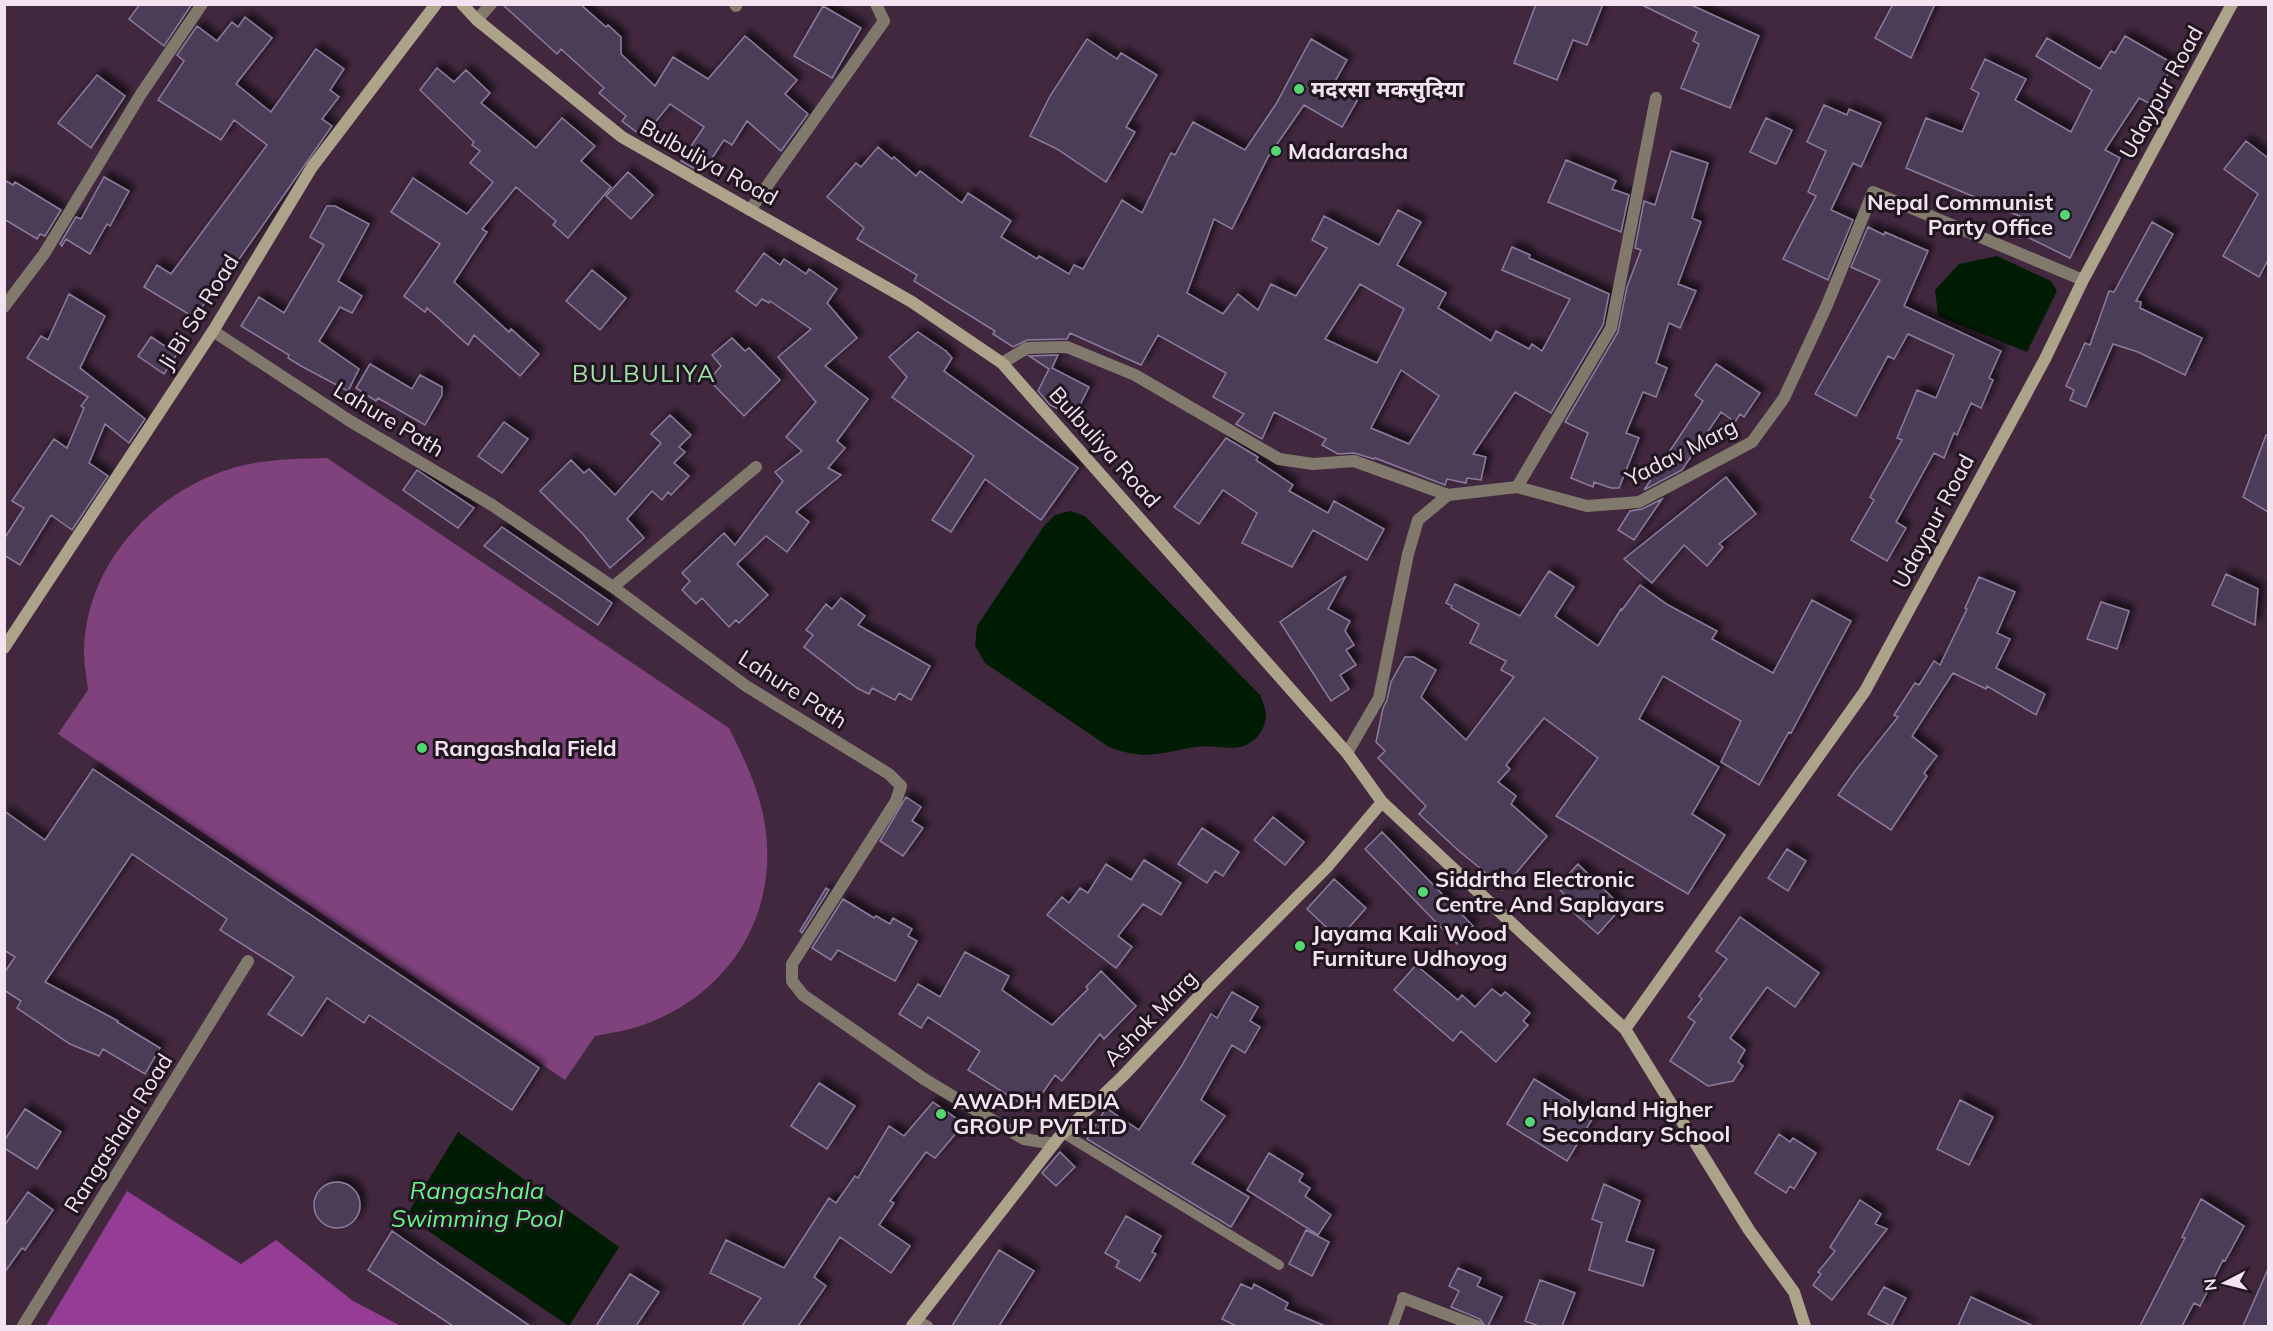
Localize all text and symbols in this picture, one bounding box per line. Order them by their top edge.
street label: Udaypur Road [2113,21,2209,163]
place label: मदरसा मकसुदिया [1311,75,1465,103]
marker: मदरसा मकसुदिया [1292,82,1306,96]
street label: Bulbuliya Road [635,113,783,211]
place label: Madarasha [1288,137,1408,165]
marker: Madarasha [1269,144,1283,158]
place label: Nepal Communist Party Office [1867,188,2053,241]
marker: Nepal Communist Party Office [2058,208,2072,222]
street label: Ji Bi Sa Road [151,249,245,375]
district label: BULBULIYA [572,358,716,388]
street label: Lahure Path [329,375,449,463]
street label: Bulbuliya Road [1043,381,1167,513]
street label: Yadav Marg [1619,412,1742,493]
street label: Udaypur Road [1886,449,1980,593]
street label: Lahure Path [733,644,853,734]
place label: Rangashala Field [434,734,617,762]
marker: Rangashala Field [415,741,429,755]
place label: Siddrtha Electronic Centre And Saplayars [1435,865,1665,918]
marker: Siddrtha Electronic Centre And Saplayars [1416,885,1430,899]
place label: Jayama Kali Wood Furniture Udhoyog [1312,919,1508,972]
marker: Jayama Kali Wood Furniture Udhoyog [1293,939,1307,953]
street label: Ashok Marg [1097,964,1203,1072]
street label: Rangashala Road [58,1048,178,1218]
place label: AWADH MEDIA GROUP PVT.LTD [953,1087,1127,1140]
place label: Holyland Higher Secondary School [1542,1095,1730,1148]
marker: AWADH MEDIA GROUP PVT.LTD [934,1107,948,1121]
marker: Holyland Higher Secondary School [1523,1115,1537,1129]
water label: Rangashala Swimming Pool [391,1175,563,1233]
north arrow [2195,1253,2255,1313]
text: N [2199,1278,2221,1292]

